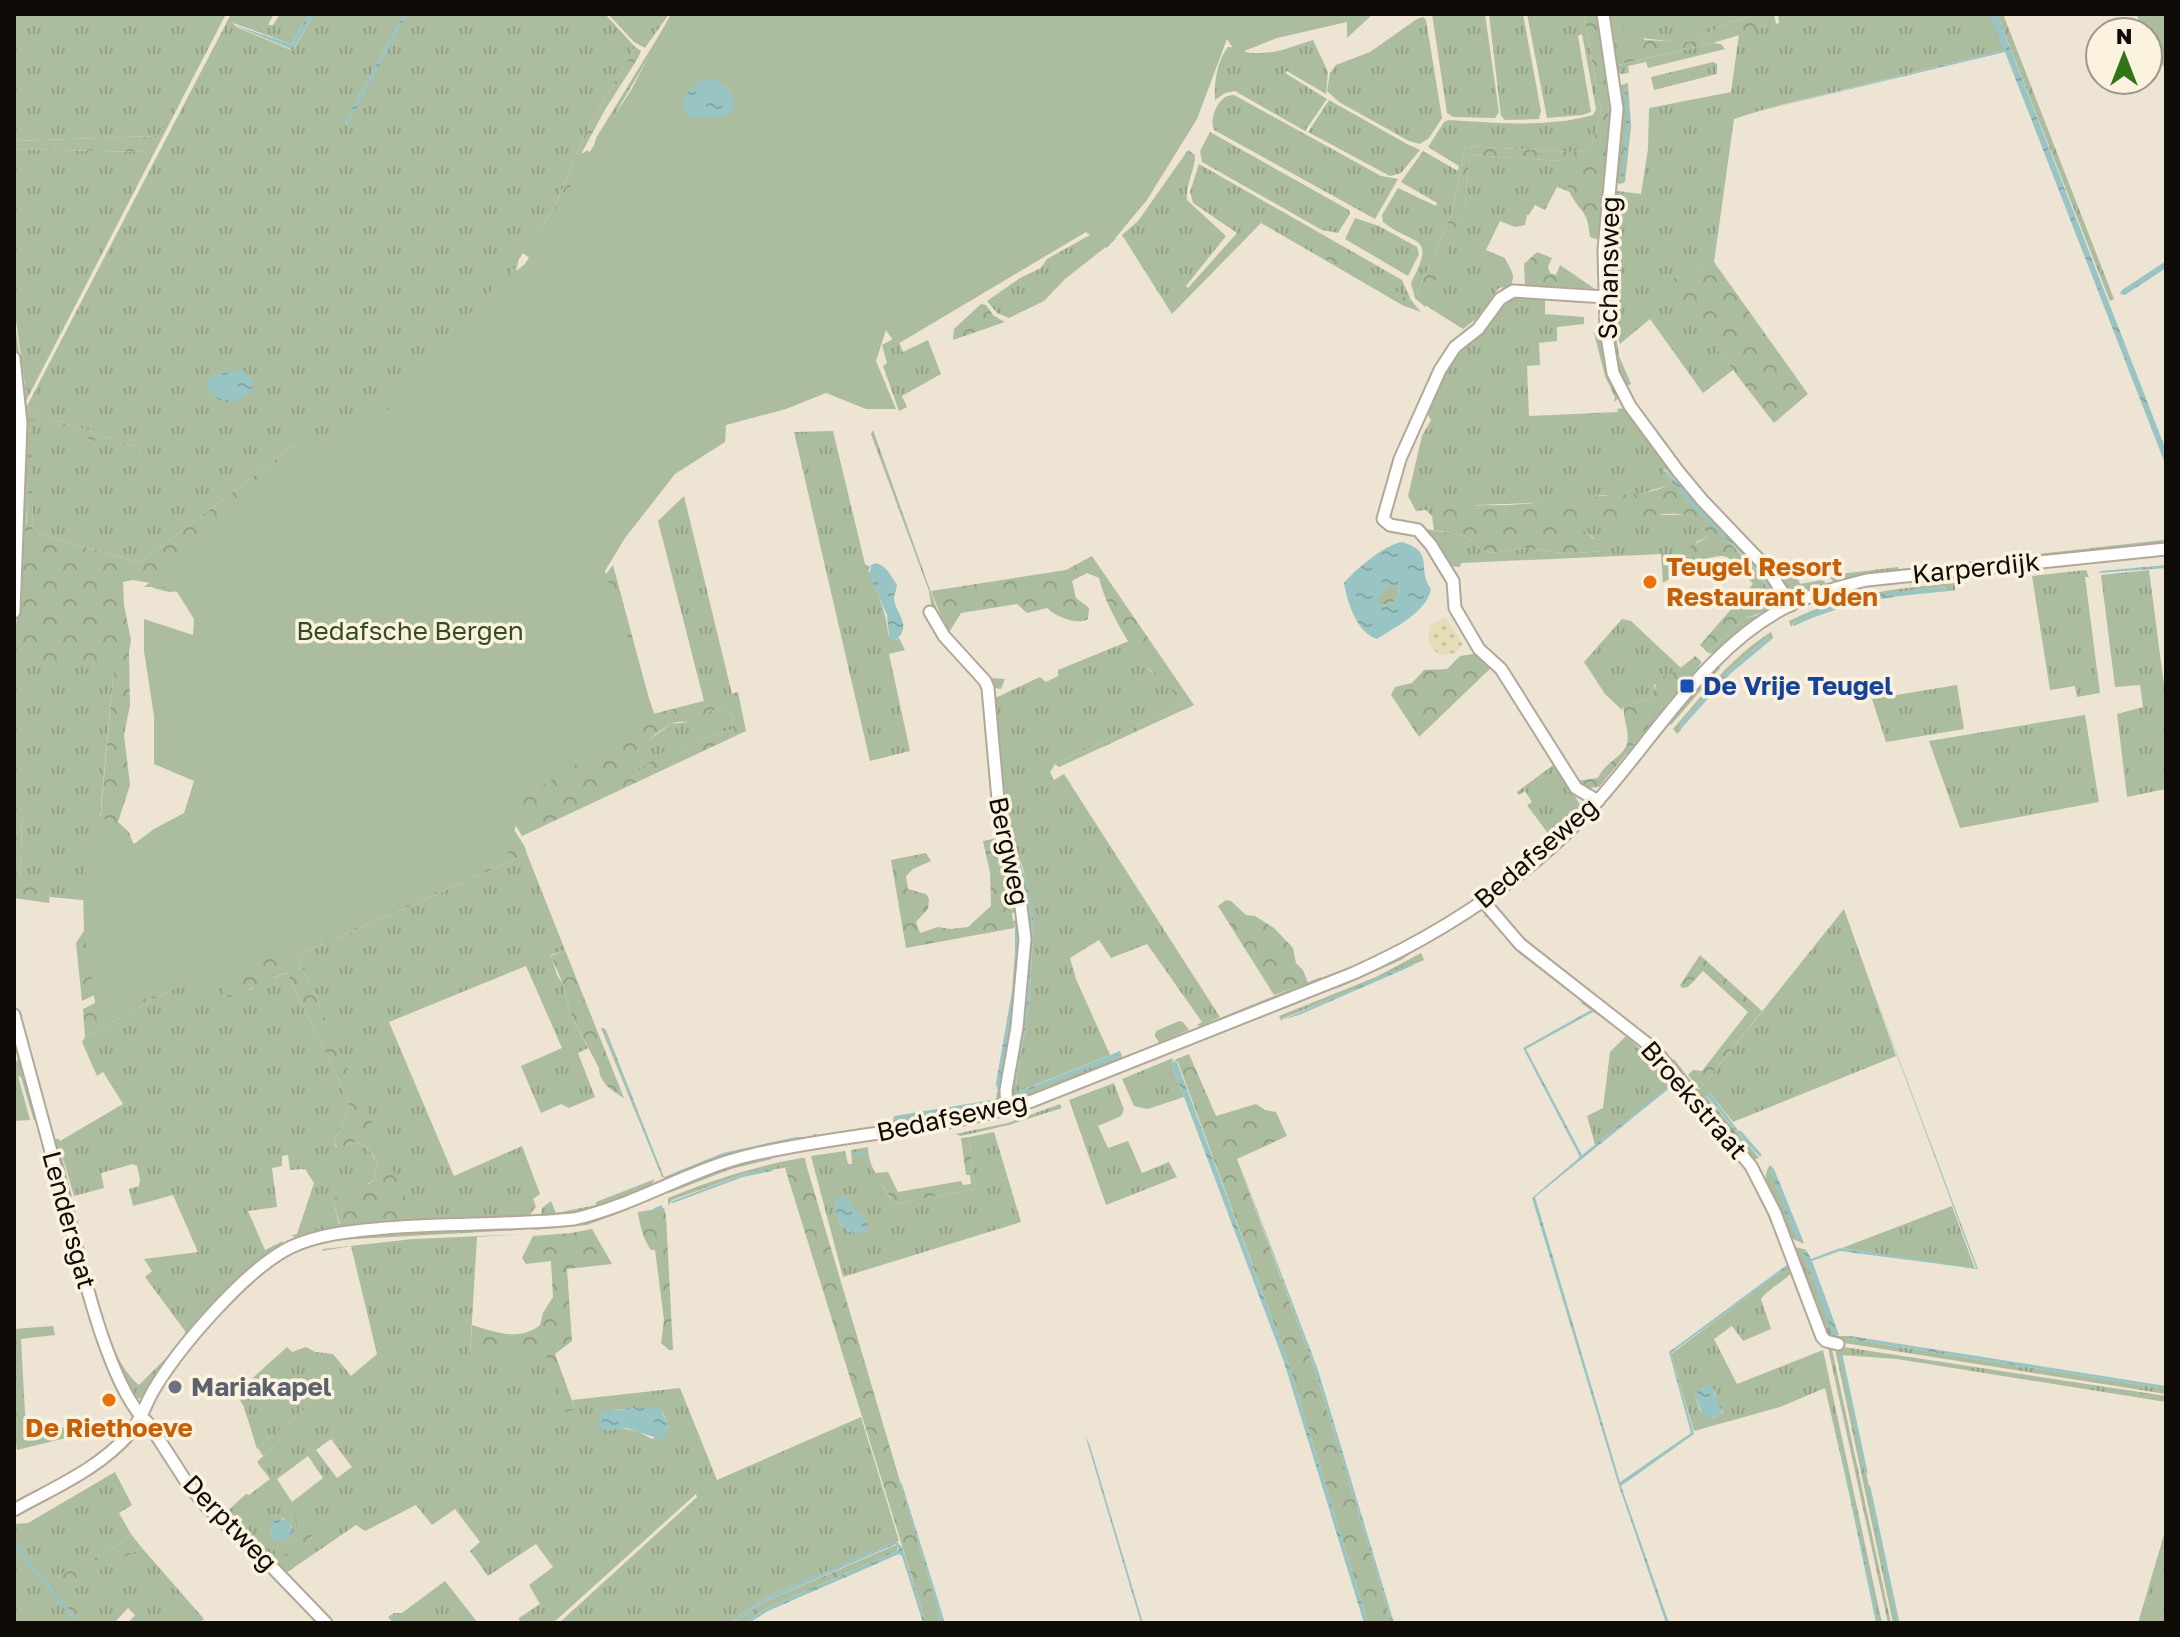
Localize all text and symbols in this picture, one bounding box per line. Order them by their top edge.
north arrow [2084,16,2164,96]
text: N [2116,22,2132,49]
street label: Schansweg [1592,196,1625,340]
street label: Karperdijk [1911,545,2042,590]
place label: Teugel Resort Restaurant Uden [1666,551,1878,612]
marker: Teugel Resort Restaurant Uden [1641,573,1659,591]
park label: Bedafsche Bergen [296,615,524,646]
place label: De Vrije Teugel [1703,670,1893,701]
marker: De Vrije Teugel [1678,677,1696,695]
street label: Bedafseweg [1468,791,1604,915]
street label: Bergweg [983,794,1036,908]
street label: Broekstraat [1635,1034,1754,1165]
street label: Bedafseweg [874,1085,1030,1148]
street label: Lendersgat [36,1148,103,1292]
place label: Mariakapel [191,1371,332,1402]
marker: Mariakapel [166,1378,184,1396]
marker: De Riethoeve [100,1391,118,1409]
place label: De Riethoeve [25,1412,193,1443]
street label: Derptweg [177,1468,284,1577]

